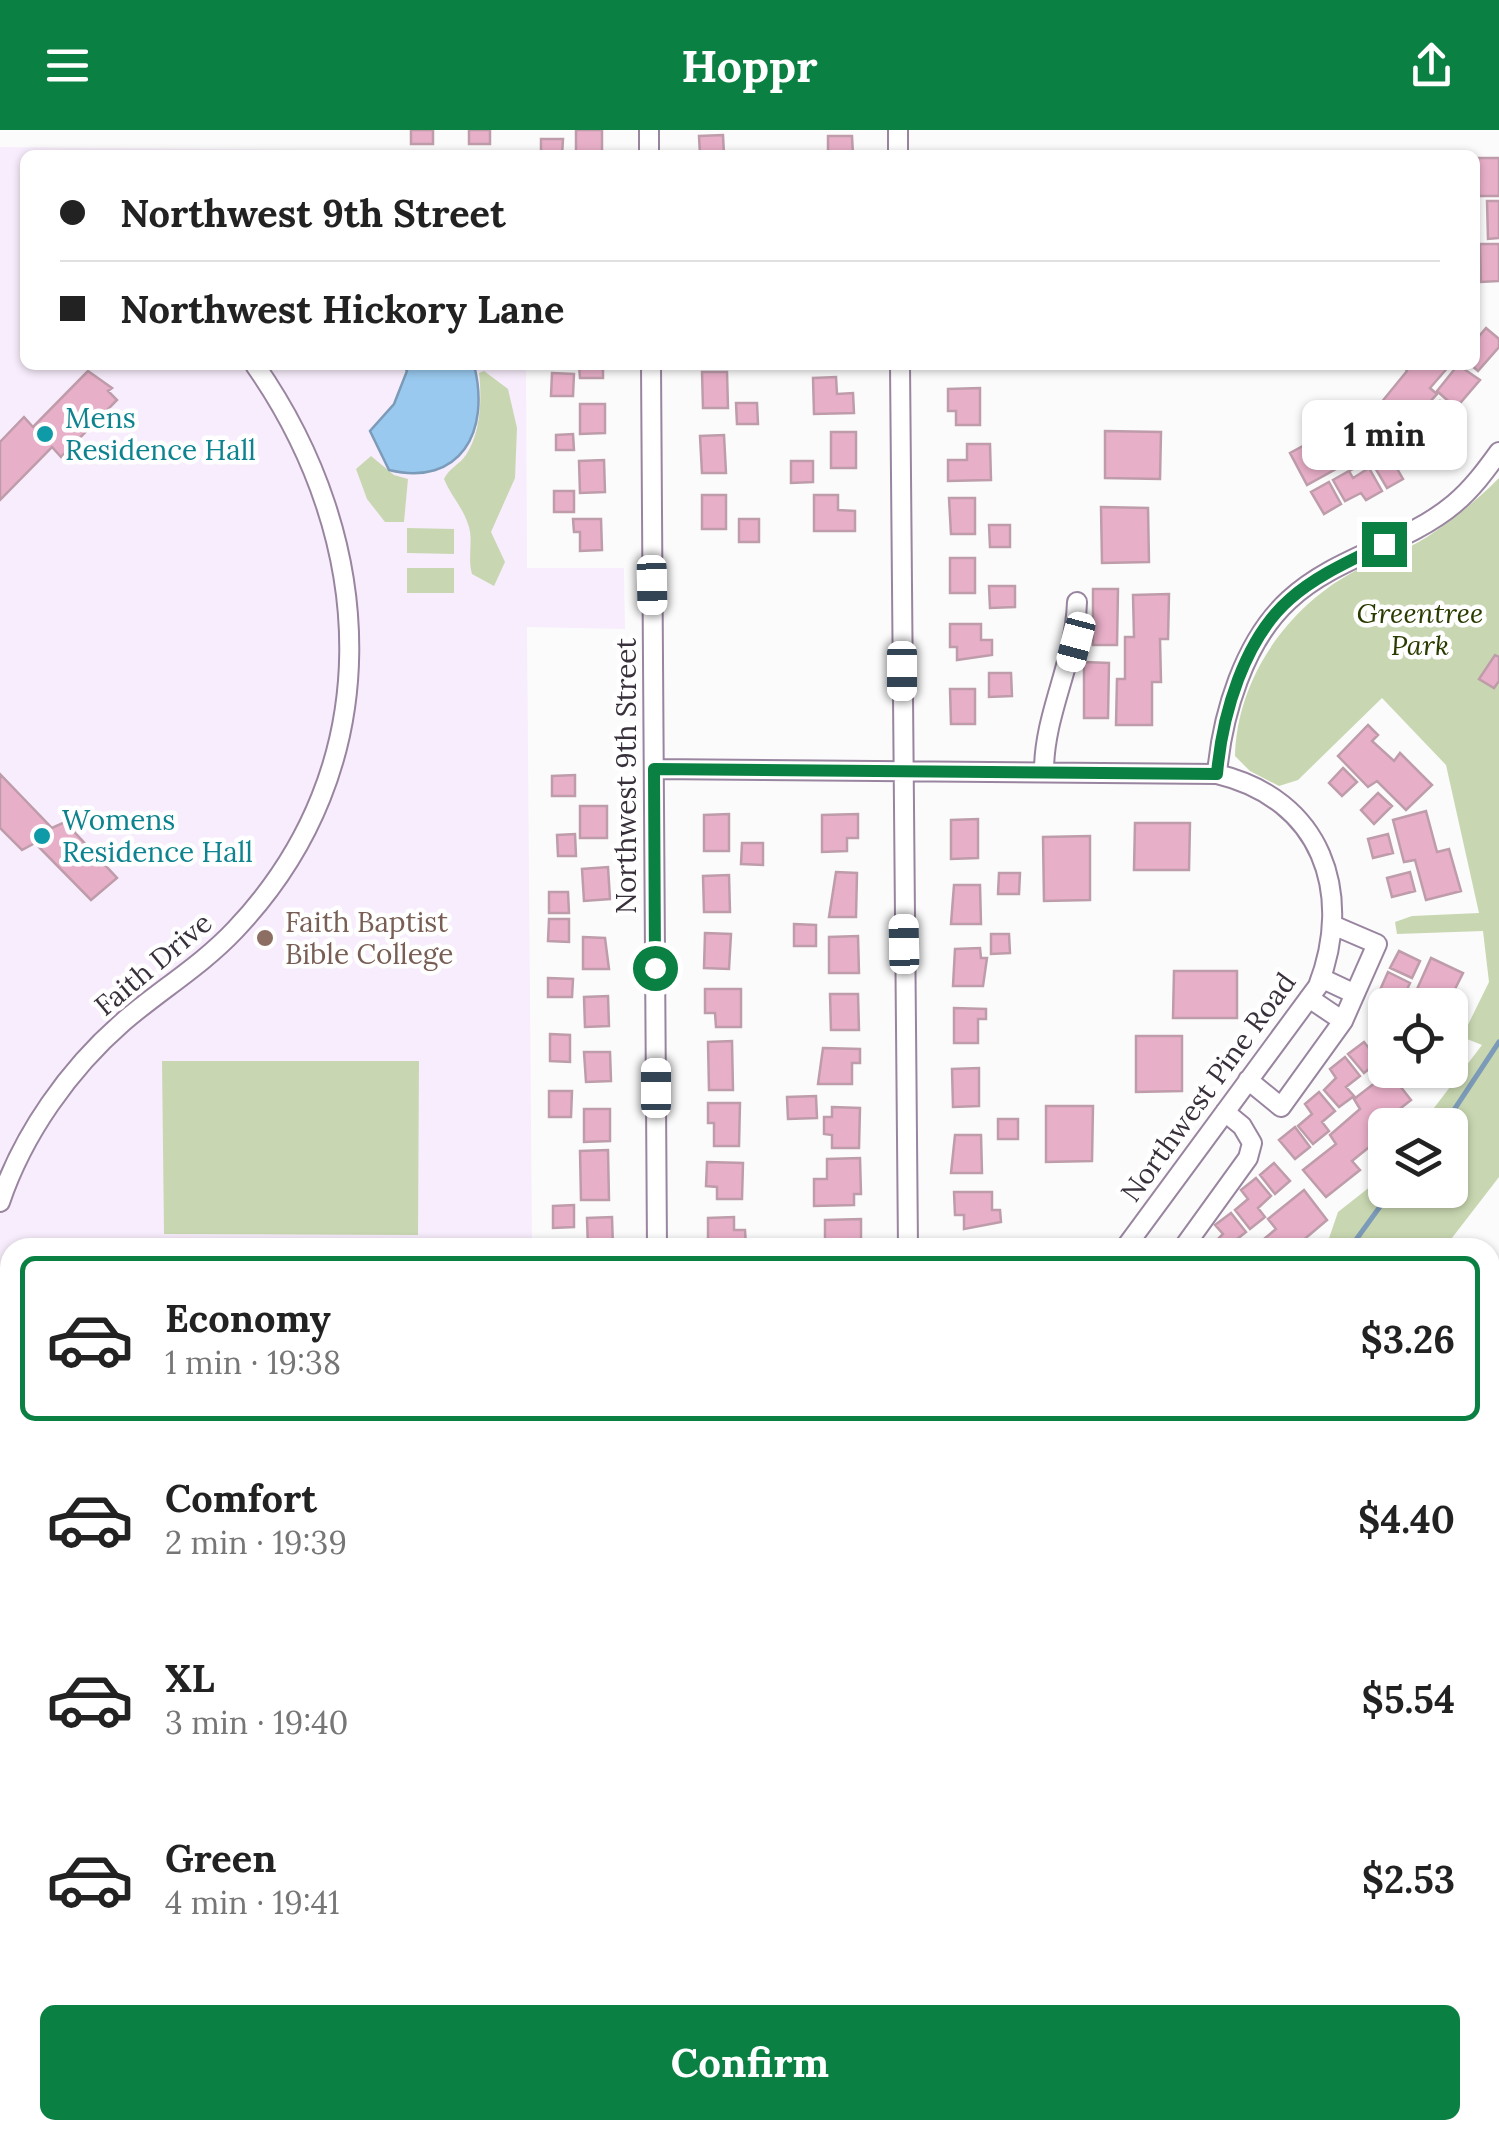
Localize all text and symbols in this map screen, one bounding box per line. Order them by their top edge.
text: Hoppr [681,37,818,94]
icon: menu [40,38,95,93]
icon: share [1404,38,1459,93]
text: Northwest 9th Street [120,189,506,237]
text: Northwest Hickory Lane [120,285,565,333]
callout: 1 min [1302,399,1466,469]
place label: Mens Residence Hall [65,400,256,468]
text: 1 min [1344,414,1425,455]
marker: Mens Residence Hall [34,423,56,445]
route end [1362,522,1407,567]
car [636,555,668,615]
park label: Greentree Park [1357,595,1483,663]
car [1054,609,1098,675]
street label: Northwest 9th Street [608,638,644,914]
car [887,641,917,701]
place label: Womens Residence Hall [62,802,253,870]
marker: Womens Residence Hall [31,825,53,847]
place label: Faith Baptist Bible College [285,904,453,972]
street label: Faith Drive [87,905,219,1023]
car [888,914,920,974]
marker: Faith Baptist Bible College [254,927,276,949]
route start [633,946,678,991]
street label: Northwest Pine Road [1113,965,1303,1209]
map controls [1368,988,1468,1208]
button: locate [1368,988,1468,1088]
car [641,1058,671,1118]
button: layers [1368,1108,1468,1208]
icon: car [45,1294,135,1384]
text: Economy [165,1294,331,1342]
text: $3.26 [1360,1315,1455,1363]
text: 1 min · 19:38 [165,1342,341,1383]
icon: car [45,1474,135,1564]
text: Comfort [165,1474,317,1522]
text: $4.40 [1358,1495,1455,1543]
text: 2 min · 19:39 [165,1522,347,1563]
icon: car [45,1654,135,1744]
text: XL [165,1654,215,1702]
text: $5.54 [1362,1675,1455,1723]
text: 3 min · 19:40 [165,1702,348,1743]
icon: car [45,1834,135,1924]
text: Green [165,1834,277,1882]
text: $2.53 [1362,1855,1455,1903]
text: 4 min · 19:41 [165,1882,340,1923]
button: Confirm [40,2005,1460,2120]

